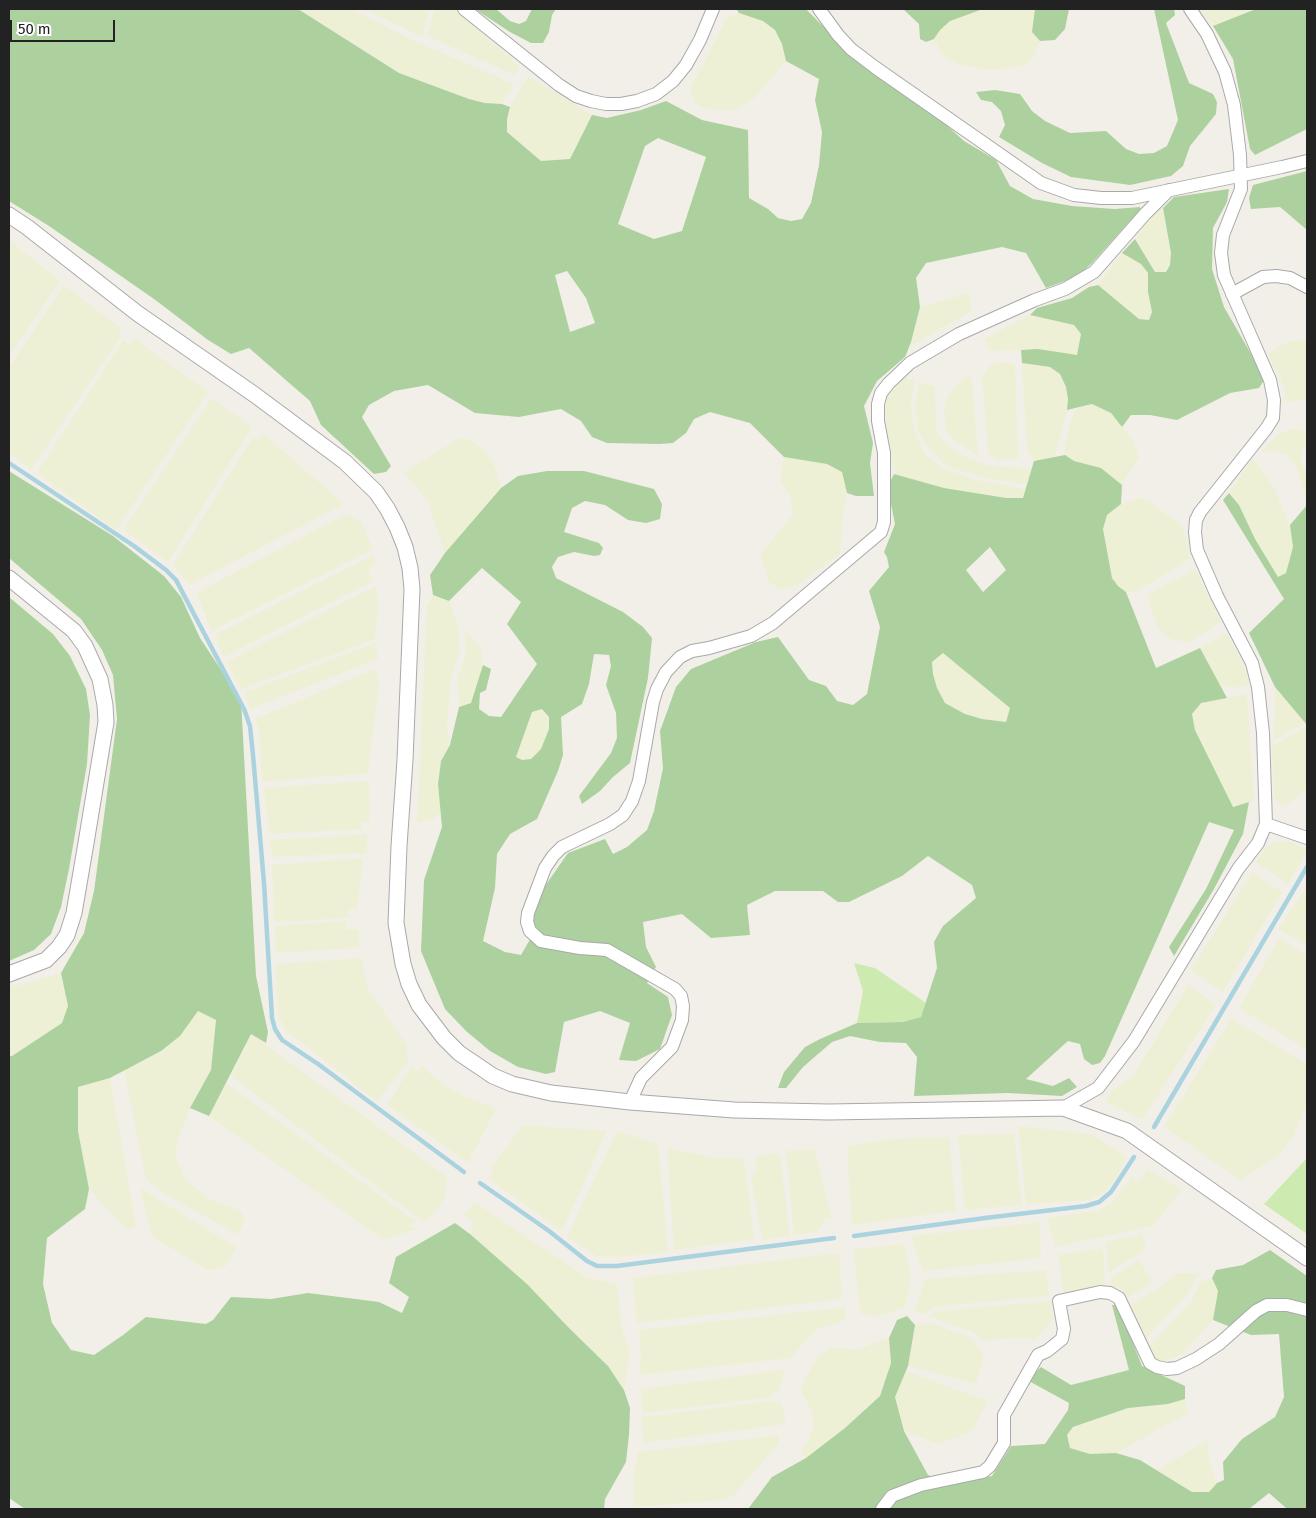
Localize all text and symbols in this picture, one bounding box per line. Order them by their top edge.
scale bar [12,10,118,42]
text: 50 m [18,20,51,38]

